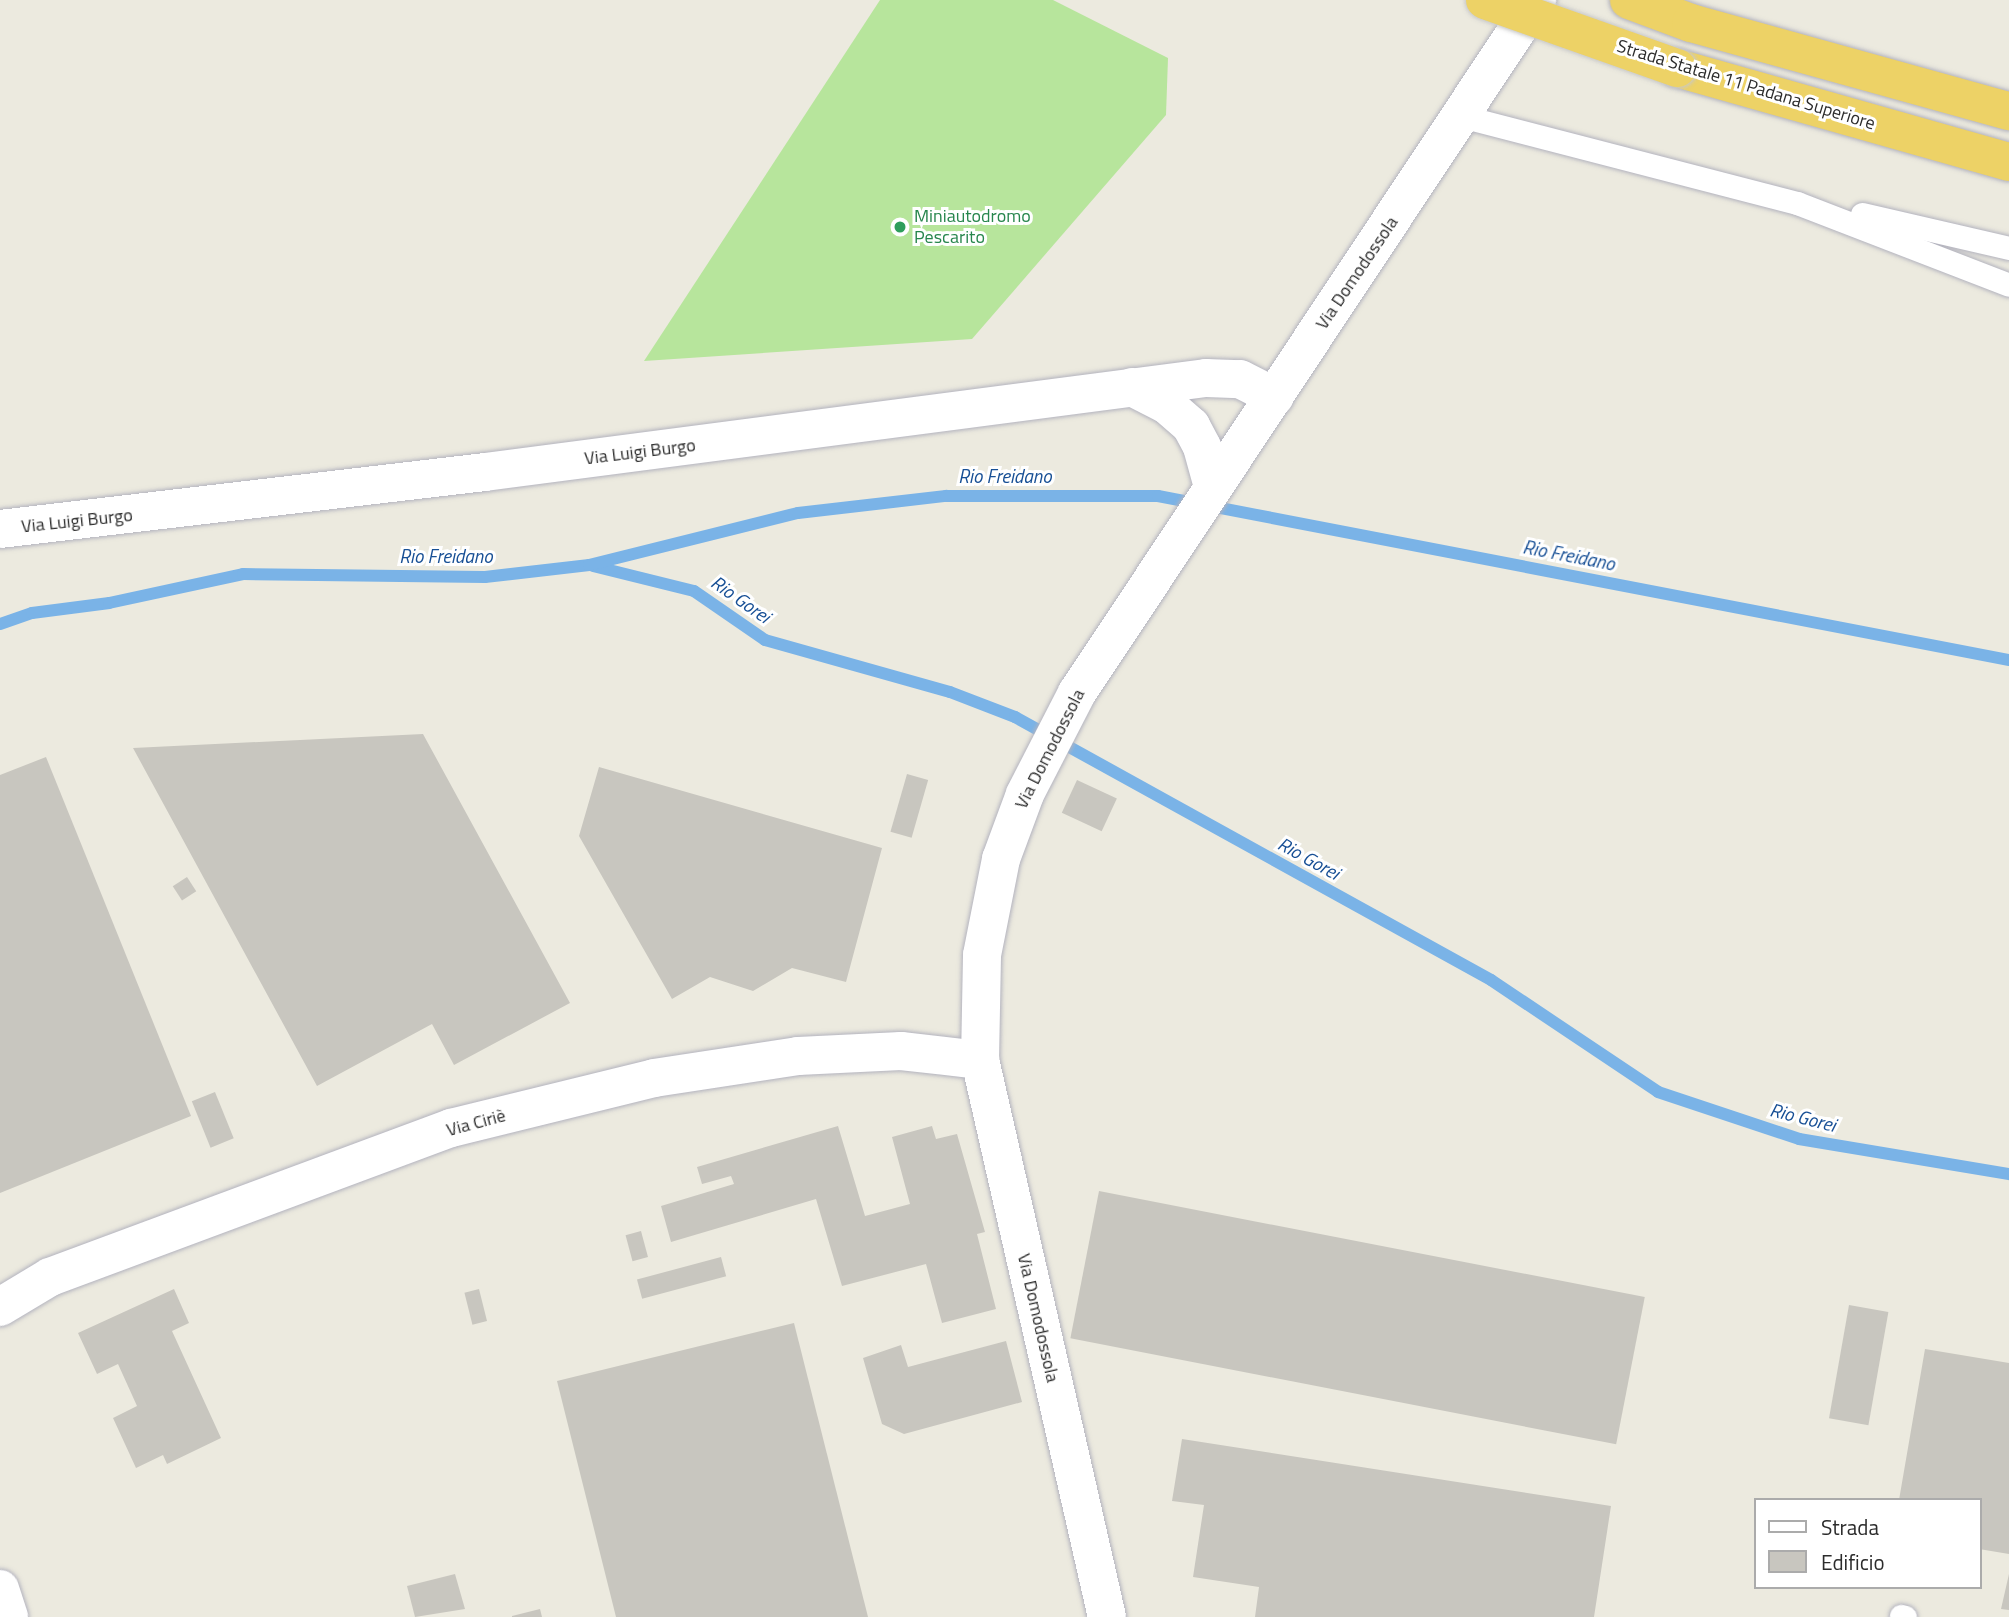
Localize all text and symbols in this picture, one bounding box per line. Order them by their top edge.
street label: Strada Statale 11 Padana Superiore [1614,35,1878,135]
place label: Miniautodromo Pescarito [914,206,1031,248]
street label: Via Domodossola [1311,212,1403,334]
marker: Miniautodromo Pescarito [892,219,908,235]
street label: Via Luigi Burgo [583,434,697,470]
water label: Rio Freidano [958,465,1052,487]
street label: Via Luigi Burgo [20,504,134,538]
water label: Rio Freidano [1521,535,1617,575]
water label: Rio Freidano [399,545,493,567]
water label: Rio Gorei [707,570,775,628]
street label: Via Domodossola [1011,686,1089,812]
water label: Rio Gorei [1274,832,1344,884]
water label: Rio Gorei [1768,1098,1838,1136]
street label: Via Ciriè [444,1105,508,1141]
street label: Via Domodossola [1013,1252,1063,1384]
legend [1754,1498,1981,1589]
text: Strada [1821,1511,1879,1543]
text: Edificio [1821,1546,1885,1578]

